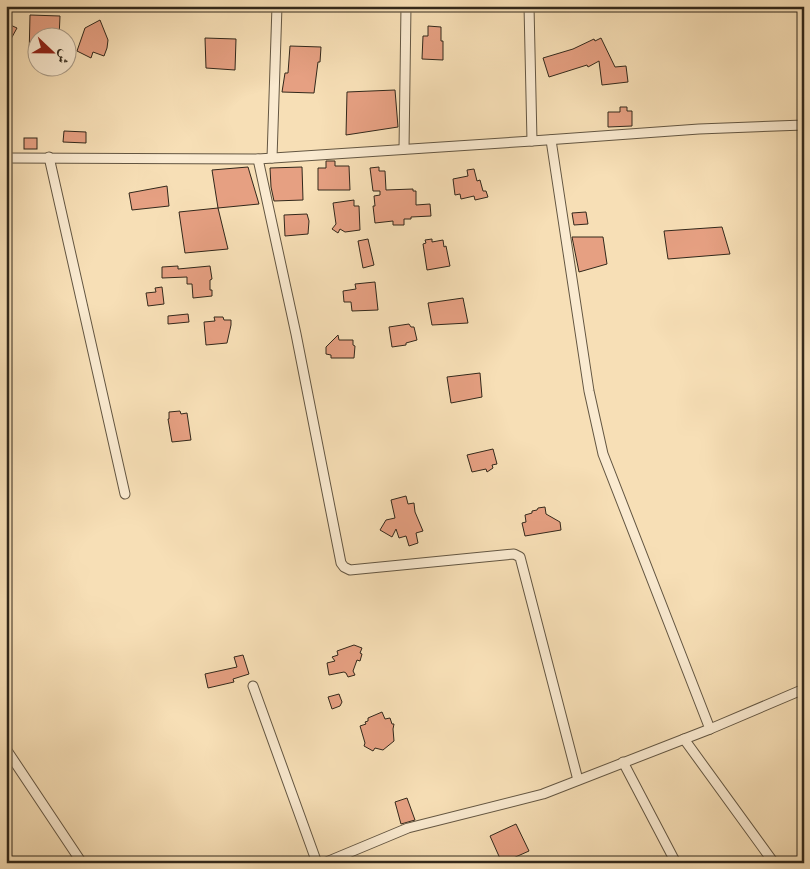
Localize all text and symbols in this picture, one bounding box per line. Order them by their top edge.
north arrow [28,28,78,78]
text: ش [53,47,74,66]

